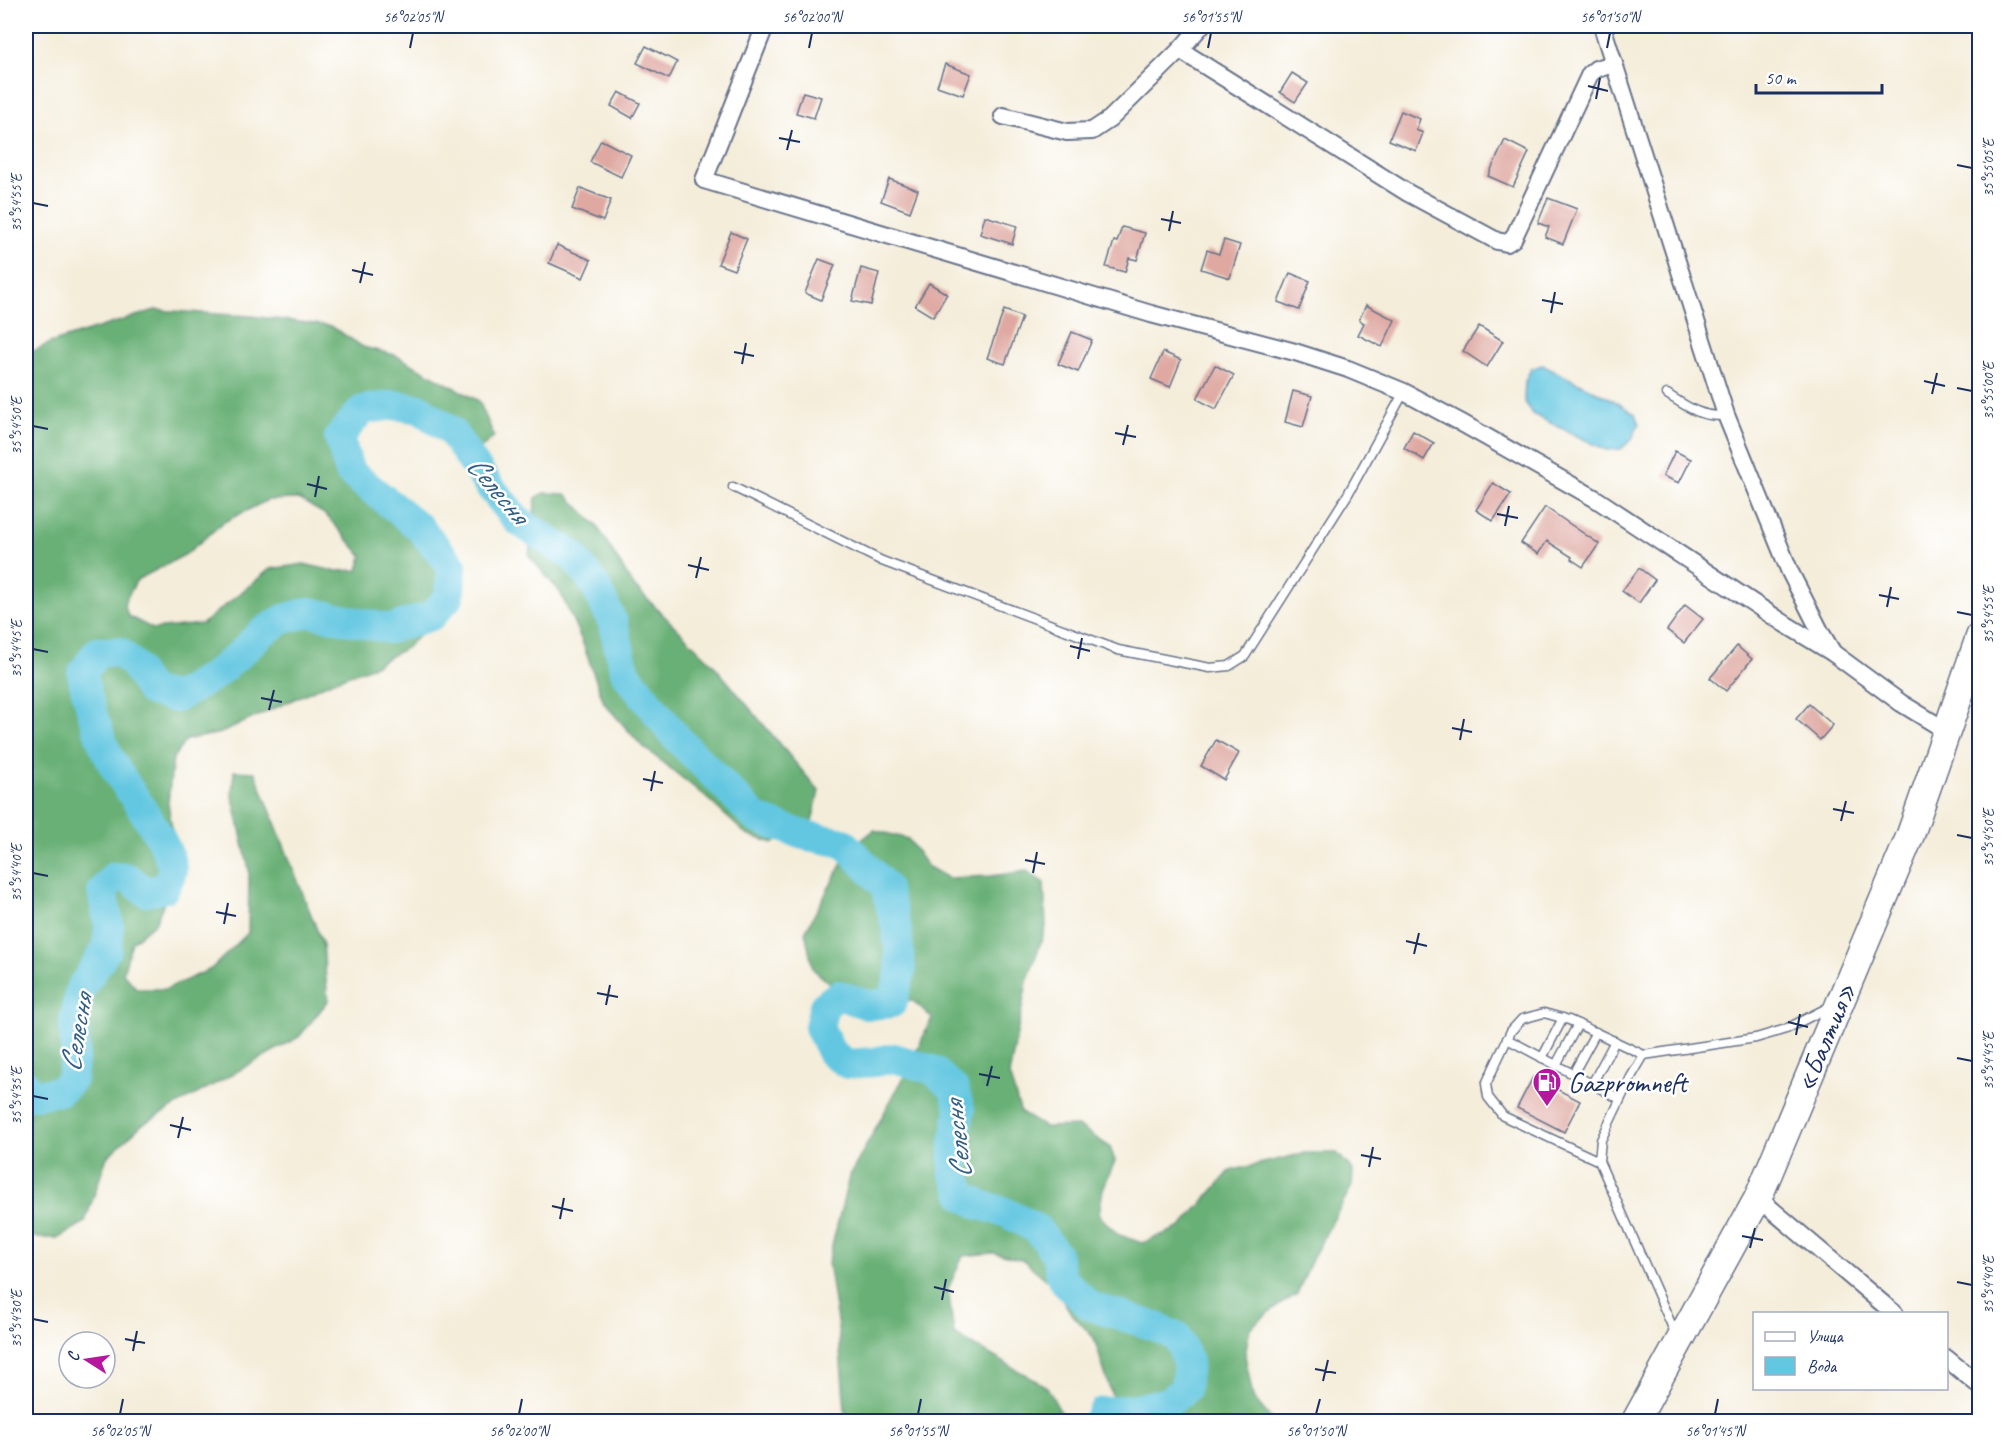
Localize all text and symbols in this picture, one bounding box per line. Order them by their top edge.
text: 56°02'05"N [383,8,446,27]
text: 56°02'00"N [782,8,845,27]
text: 56°01'55"N [1181,8,1244,27]
text: 56°01'50"N [1580,8,1643,27]
scale bar [1756,57,1882,95]
text: 50 m [1765,67,1798,89]
text: 35°55'05"E [1979,137,1998,197]
text: 35°54'55"E [7,172,26,232]
text: 35°55'00"E [1979,360,1998,420]
text: 35°54'50"E [7,395,26,455]
water label: Селесня [459,447,540,535]
text: 35°54'55"E [1979,584,1998,644]
text: 35°54'45"E [7,618,26,678]
text: 35°54'50"E [1979,807,1998,867]
text: 35°54'40"E [7,842,26,902]
street label: «Балтия» [1787,978,1864,1097]
water label: Селесня [51,987,102,1074]
text: 35°54'45"E [1979,1030,1998,1090]
text: 35°54'35"E [7,1065,26,1125]
place label: Gazpromneft [1568,1065,1690,1100]
fuel station icon: Gazpromneft [1531,1066,1563,1108]
water label: Селесня [934,1095,980,1181]
text: 35°54'40"E [1979,1254,1998,1314]
text: 35°54'30"E [7,1288,26,1348]
legend [1753,1312,1948,1390]
text: Улица [1807,1325,1844,1347]
north arrow [57,1330,117,1390]
text: С [63,1349,84,1363]
text: Вода [1807,1355,1838,1377]
text: 56°02'05"N [90,1422,153,1441]
text: 56°02'00"N [489,1422,552,1441]
text: 56°01'55"N [888,1422,951,1441]
text: 56°01'50"N [1286,1422,1349,1441]
text: 56°01'45"N [1685,1422,1748,1441]

